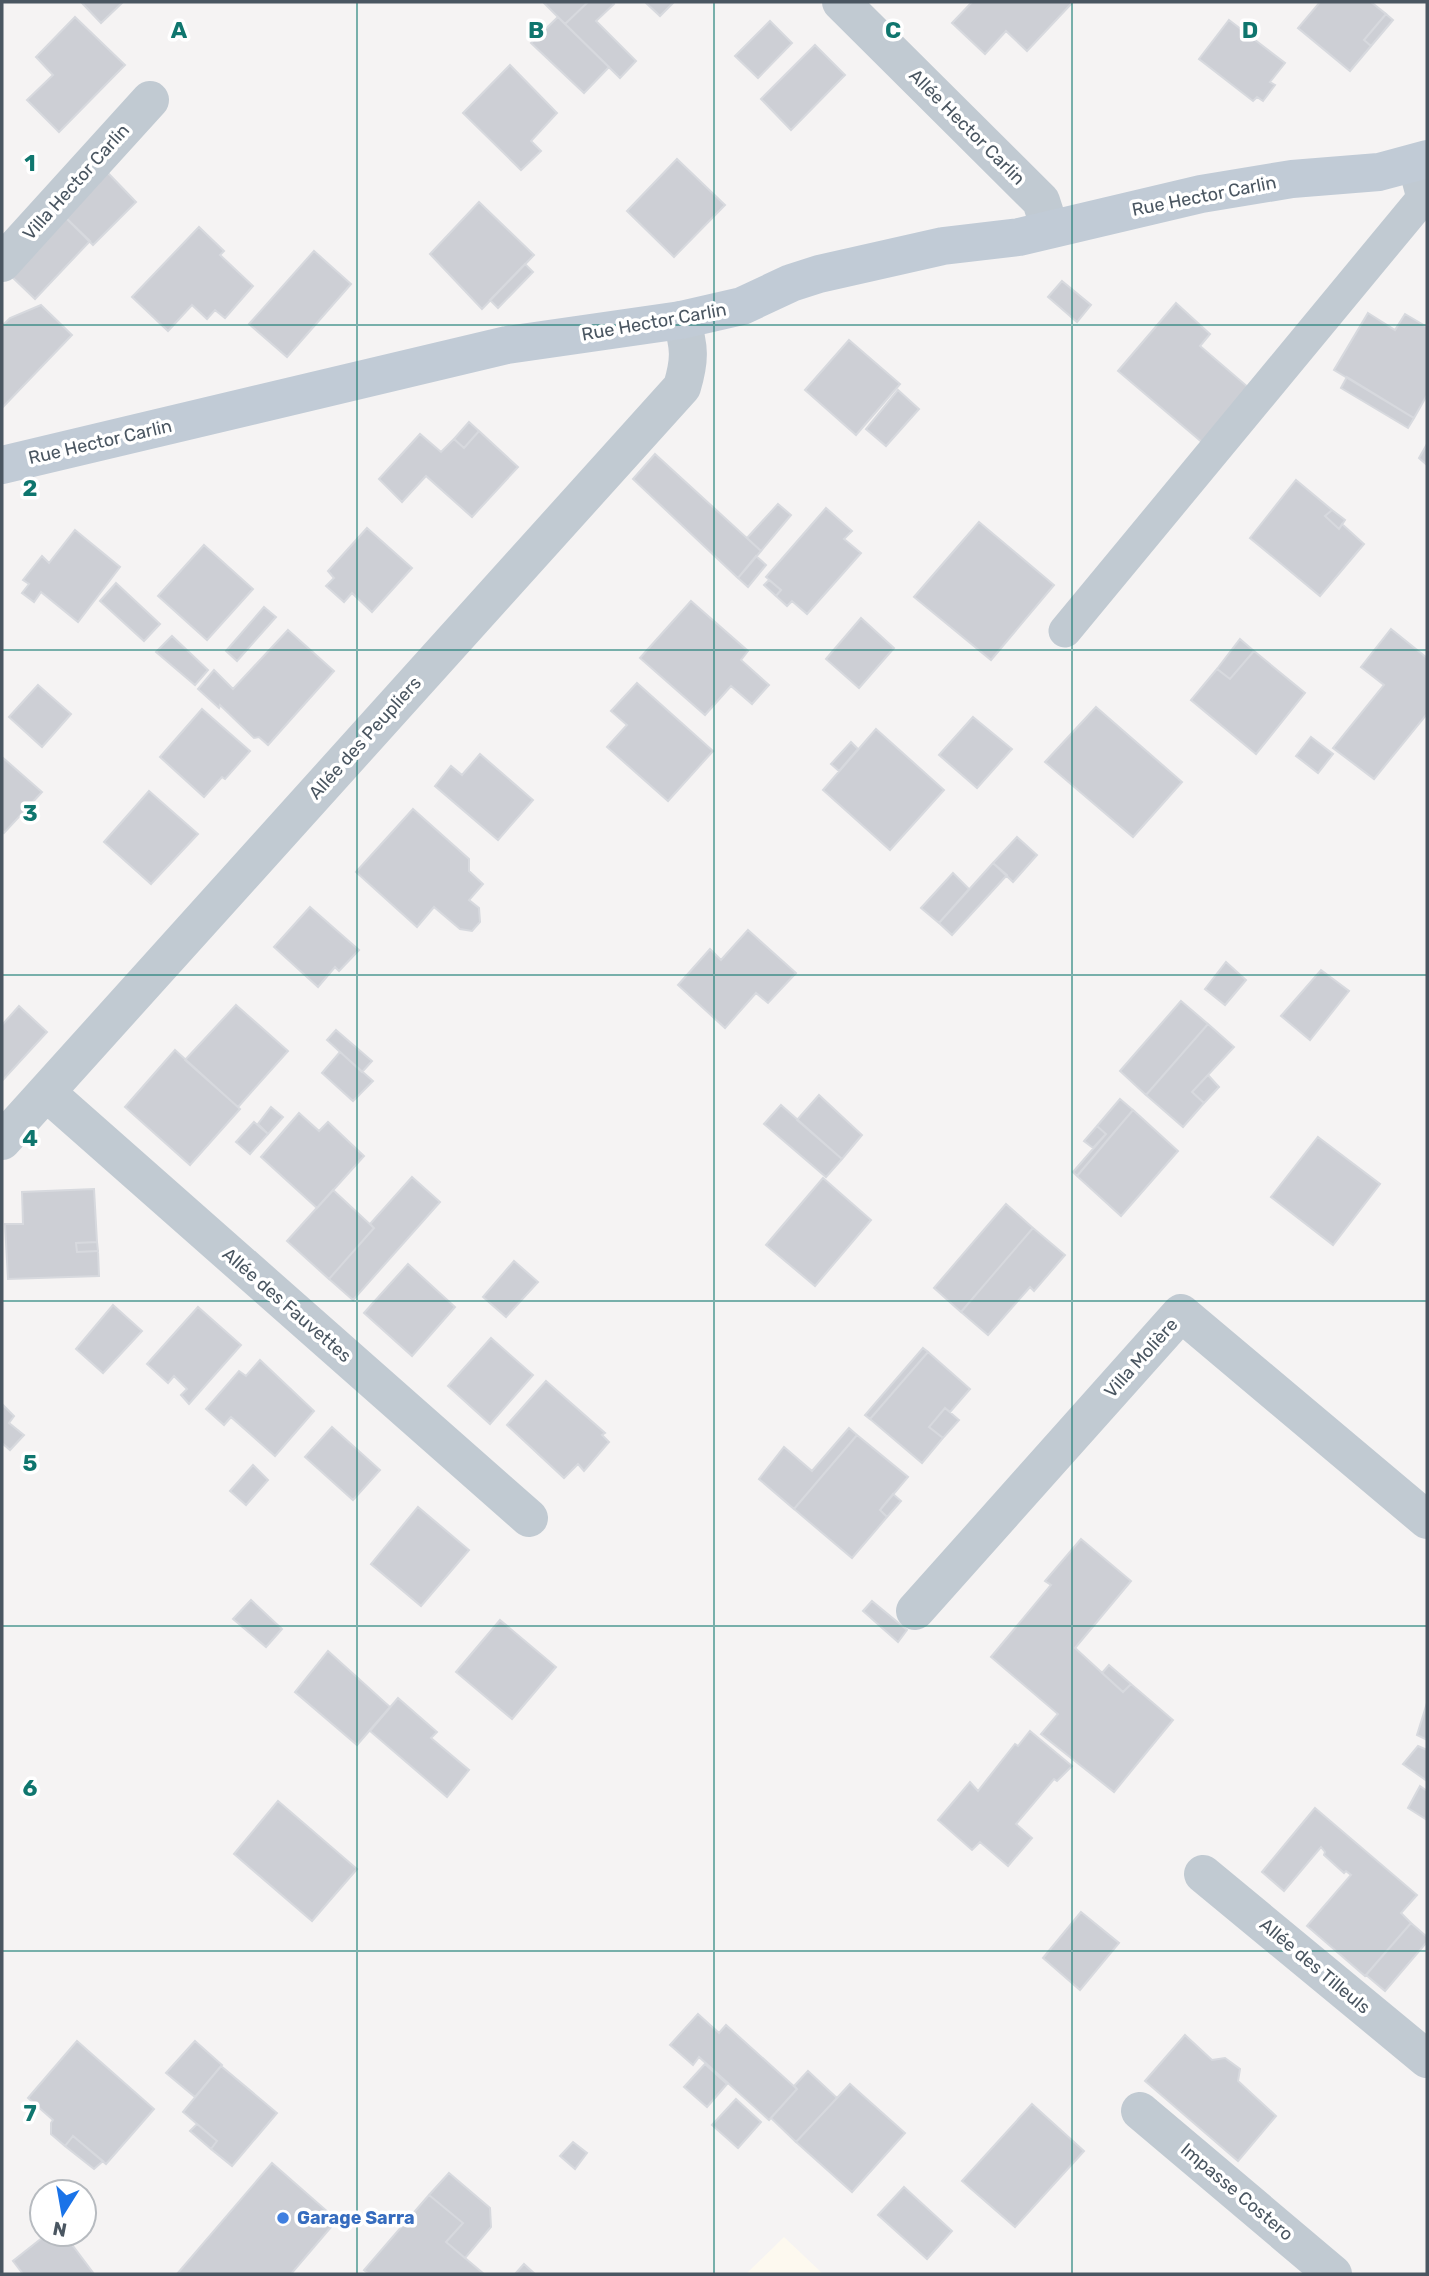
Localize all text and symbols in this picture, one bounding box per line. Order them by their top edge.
text: A [171,16,188,44]
text: B [528,16,544,44]
text: C [885,16,901,44]
text: D [1242,16,1258,44]
street label: Allée Hector Carlin [904,64,1030,190]
street label: Villa Hector Carlin [18,119,134,245]
text: 1 [24,149,36,177]
street label: Rue Hector Carlin [1130,171,1278,221]
street label: Rue Hector Carlin [580,298,728,346]
street label: Rue Hector Carlin [26,415,174,469]
text: 2 [23,474,37,502]
street label: Allée des Peupliers [304,672,426,804]
text: 3 [22,799,38,827]
text: 4 [22,1124,38,1152]
street label: Allée des Fauvettes [218,1243,356,1367]
street label: Villa Molière [1100,1314,1182,1402]
text: 5 [23,1449,38,1477]
text: 6 [23,1774,38,1802]
street label: Allée des Tilleuls [1255,1913,1375,2019]
text: 7 [23,2099,37,2127]
street label: Impasse Costero [1176,2139,1298,2245]
north arrow [28,2178,98,2248]
place label: Garage Sarra [297,2207,415,2229]
marker: Garage Sarra [275,2210,291,2226]
text: N [51,2217,69,2242]

